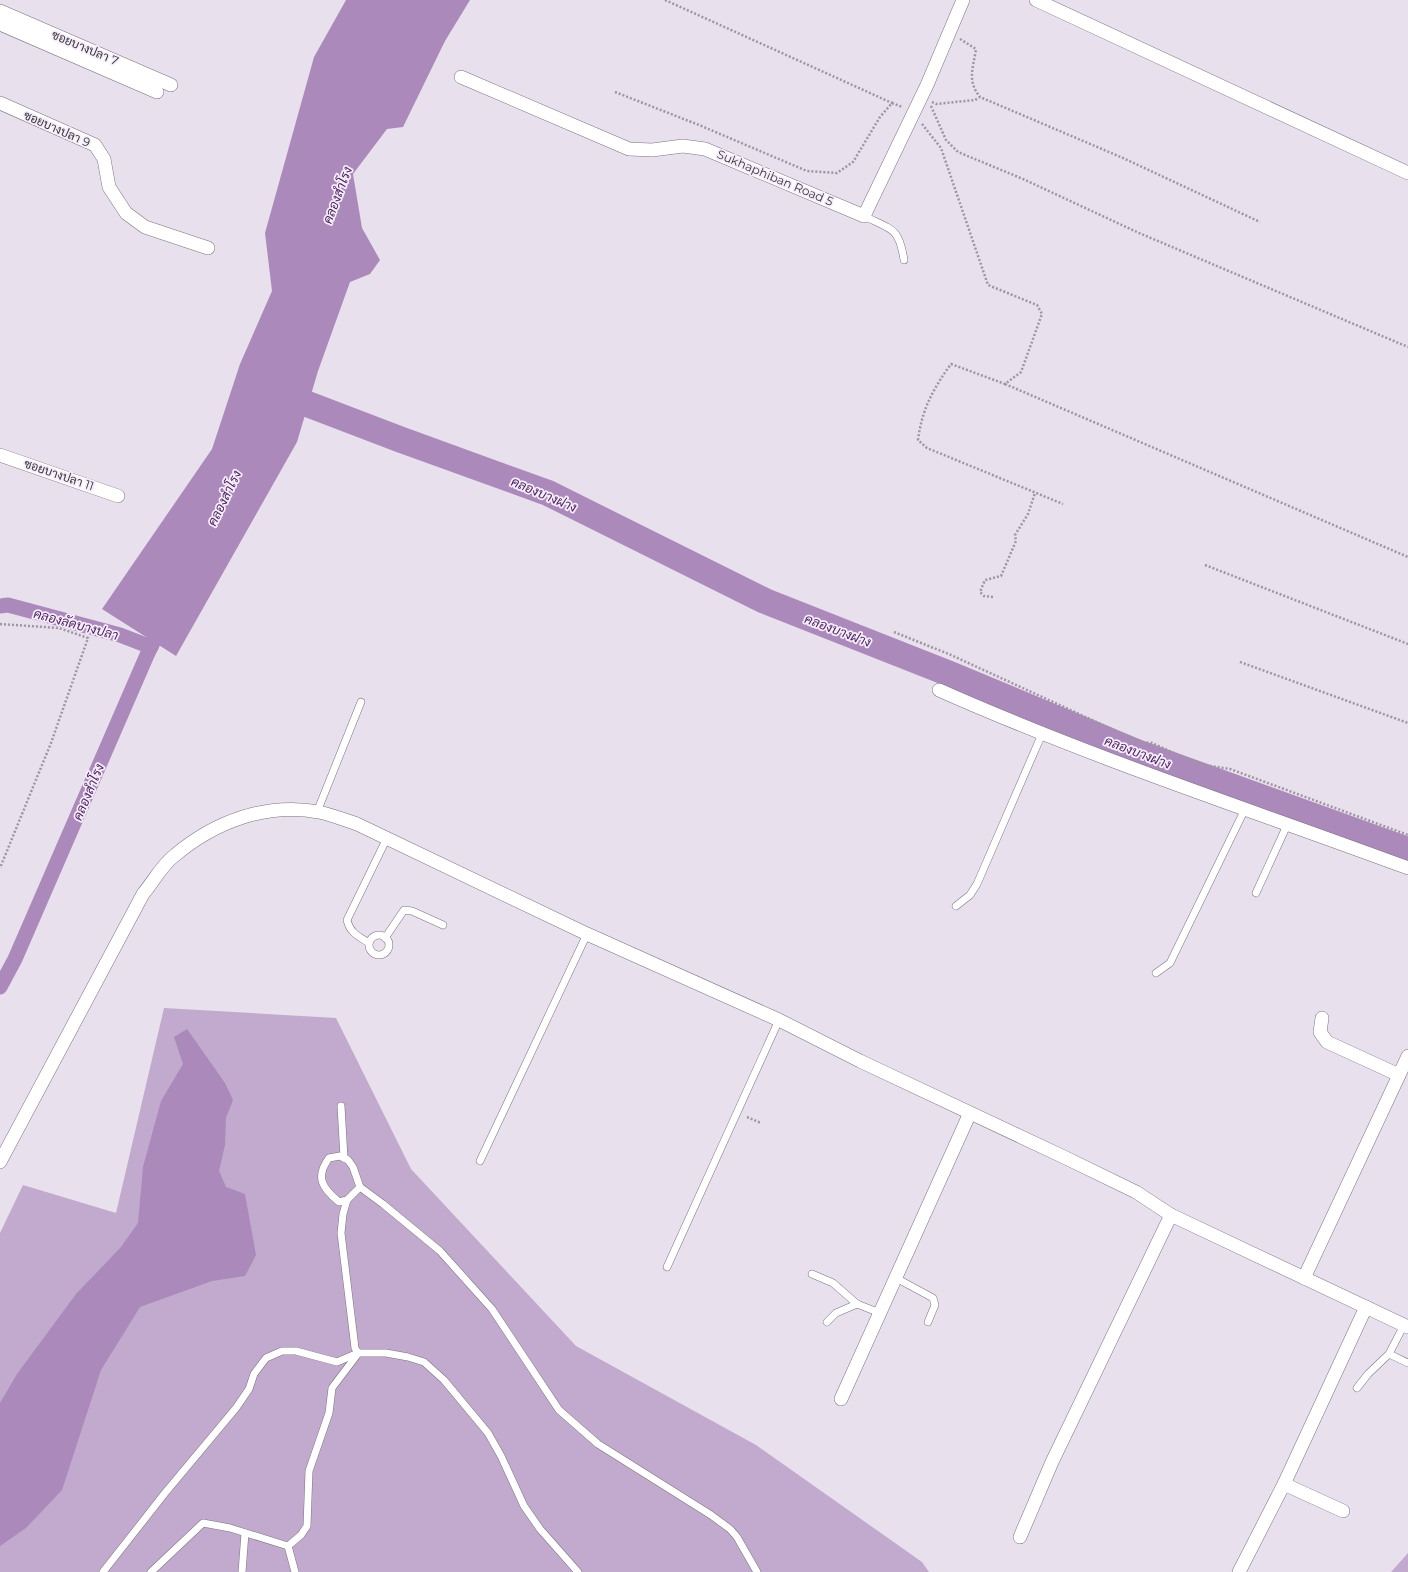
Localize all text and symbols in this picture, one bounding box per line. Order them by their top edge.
street label: ซอยบางปลา 7 [50,27,121,68]
street label: ซอยบางปลา 9 [22,107,93,150]
street label: Sukhaphiban Road 5 [715,146,836,209]
water label: คลองสำโรง [319,164,355,226]
street label: ซอยบางปลา 11 [22,456,96,493]
water label: คลองสำโรง [204,468,244,528]
water label: คลองบางฝาง [509,473,579,515]
water label: คลองลัดบางปลา [32,605,120,643]
water label: คลองบางฝาง [803,610,874,650]
water label: คลองบางฝาง [1103,732,1174,772]
water label: คลองสำโรง [69,761,107,823]

